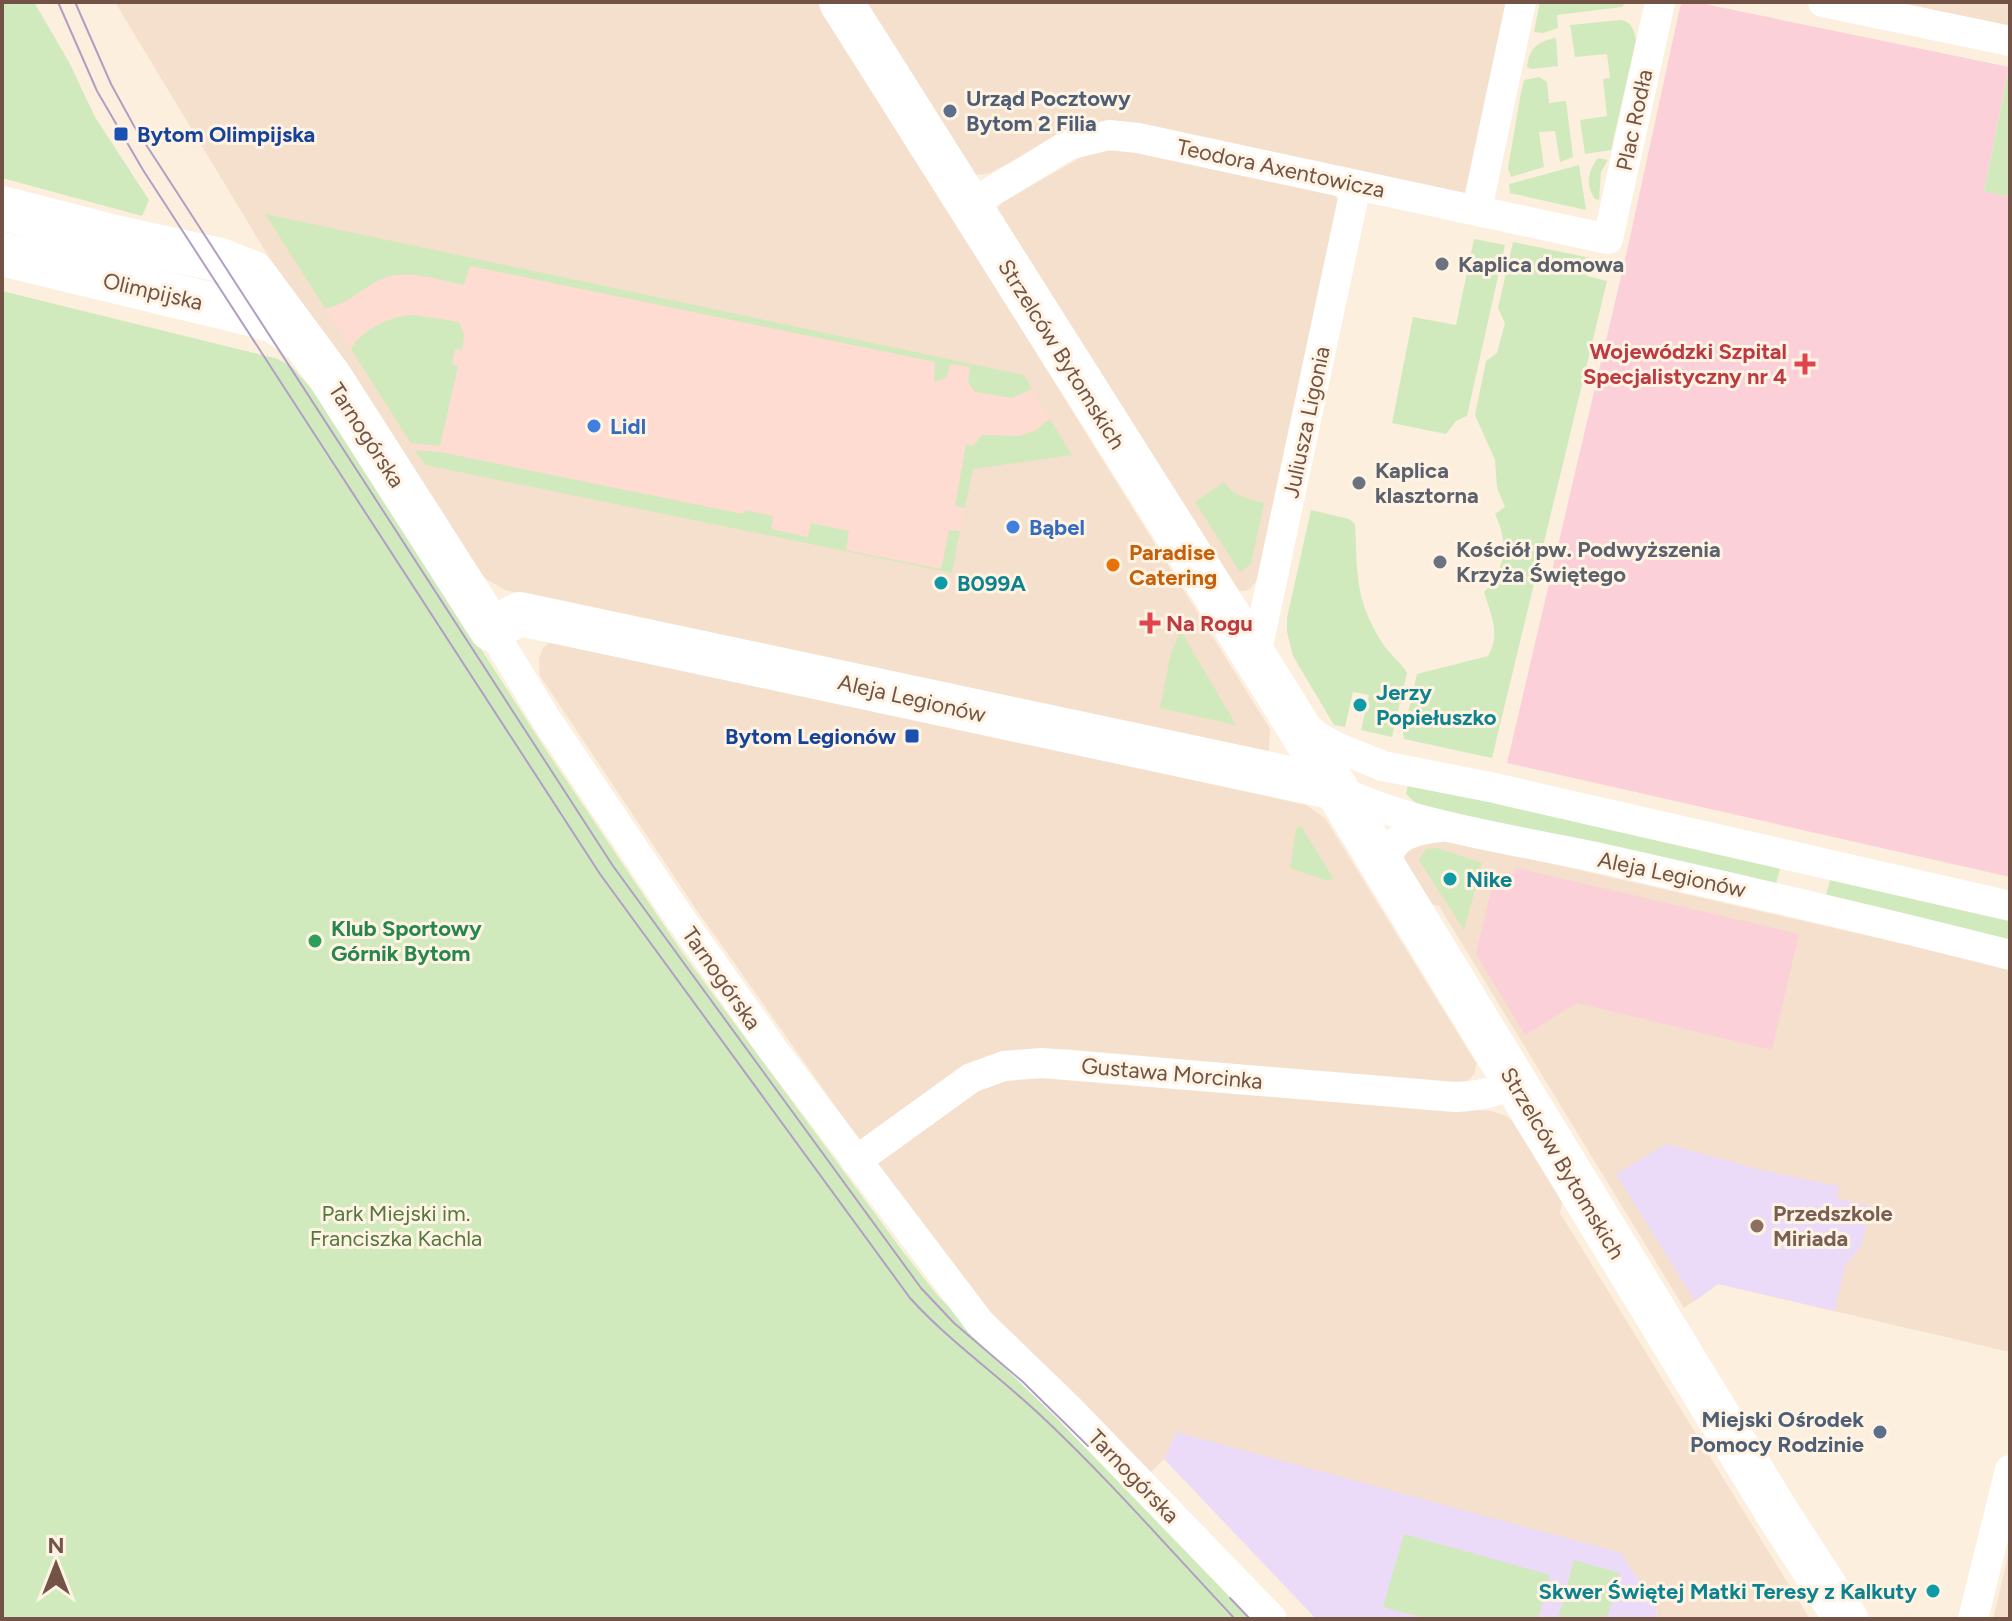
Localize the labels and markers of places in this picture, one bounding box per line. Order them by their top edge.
place label: Urząd Pocztowy Bytom 2 Filia [966,85,1131,137]
marker: Urząd Pocztowy Bytom 2 Filia [941,102,959,120]
place label: Bytom Olimpijska [137,121,315,148]
marker: Bytom Olimpijska [112,125,130,143]
place label: Kaplica domowa [1458,251,1624,278]
marker: Kaplica domowa [1433,255,1451,273]
place label: Wojewódzki Szpital Specjalistyczny nr 4 [1583,338,1787,390]
marker: Wojewódzki Szpital Specjalistyczny nr 4 [1794,353,1816,375]
place label: Lidl [610,413,646,440]
marker: Lidl [585,417,603,435]
place label: Kaplica klasztorna [1375,457,1479,509]
marker: Kaplica klasztorna [1350,474,1368,492]
place label: Bąbel [1029,514,1085,541]
marker: Bąbel [1004,518,1022,536]
place label: Kościół pw. Podwyższenia Krzyża Świętego [1456,536,1721,588]
place label: Paradise Catering [1129,539,1217,591]
marker: Kościół pw. Podwyższenia Krzyża Świętego [1431,553,1449,571]
marker: Paradise Catering [1104,556,1122,574]
place label: B099A [957,570,1026,597]
marker: B099A [932,574,950,592]
place label: Na Rogu [1166,610,1253,637]
marker: Na Rogu [1141,614,1159,632]
place label: Jerzy Popiełuszko [1376,679,1497,731]
marker: Jerzy Popiełuszko [1351,696,1369,714]
place label: Bytom Legionów [725,723,897,750]
marker: Bytom Legionów [903,727,921,745]
place label: Nike [1466,866,1512,893]
marker: Nike [1441,870,1459,888]
place label: Klub Sportowy Górnik Bytom [331,915,482,967]
marker: Klub Sportowy Górnik Bytom [306,932,324,950]
place label: Przedszkole Miriada [1773,1200,1893,1252]
marker: Przedszkole Miriada [1748,1217,1766,1235]
place label: Miejski Ośrodek Pomocy Rodzinie [1690,1406,1864,1458]
marker: Miejski Ośrodek Pomocy Rodzinie [1871,1423,1889,1441]
place label: Skwer Świętej Matki Teresy z Kalkuty [1539,1578,1917,1605]
marker: Skwer Świętej Matki Teresy z Kalkuty [1924,1582,1942,1600]

